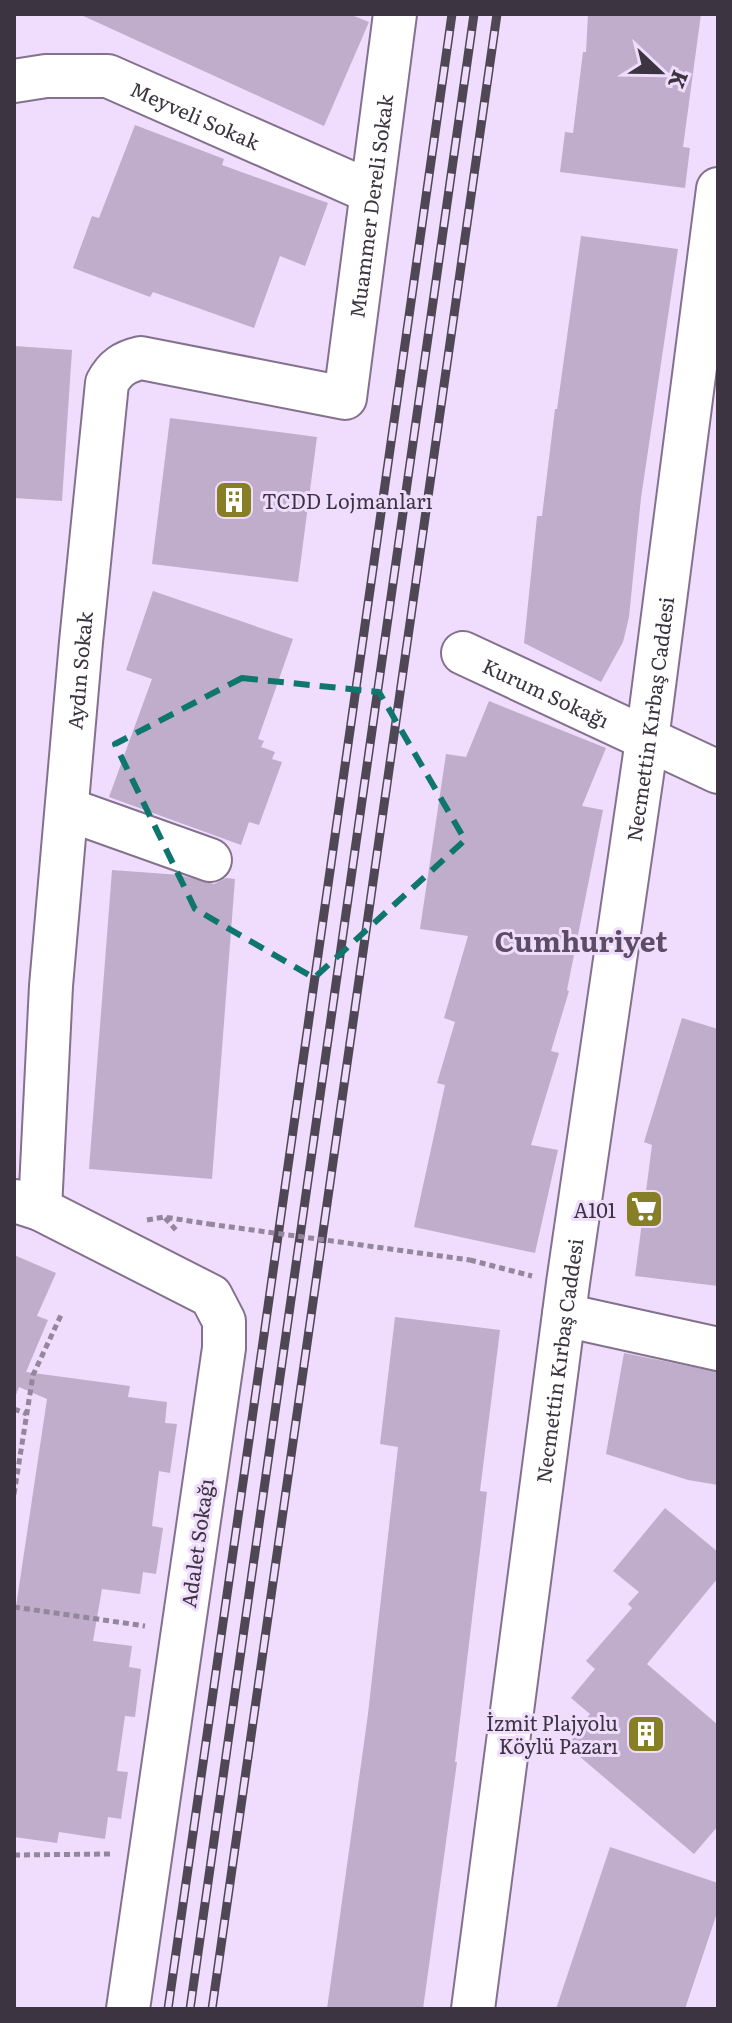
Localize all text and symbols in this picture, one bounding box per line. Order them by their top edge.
north arrow [620,32,700,112]
text: K [661,66,698,95]
street label: Meyveli Sokak [126,73,266,157]
street label: Muammer Dereli Sokak [341,92,399,320]
building icon: TCDD Lojmanları [213,479,255,521]
place label: TCDD Lojmanları [262,485,433,515]
street label: Necmettin Kırbaş Caddesi [617,595,680,843]
street label: Aydın Sokak [58,609,99,731]
street label: Kurum Sokağı [478,649,615,735]
district label: Cumhuriyet [495,919,668,961]
supermarket icon: A101 [623,1188,665,1230]
place label: A101 [573,1194,616,1224]
street label: Necmettin Kırbaş Caddesi [527,1236,589,1485]
street label: Adalet Sokağı [172,1476,220,1610]
place label: İzmit Plajyolu Köylü Pazarı [486,1707,618,1760]
building icon: İzmit Plajyolu Köylü Pazarı [625,1713,667,1755]

